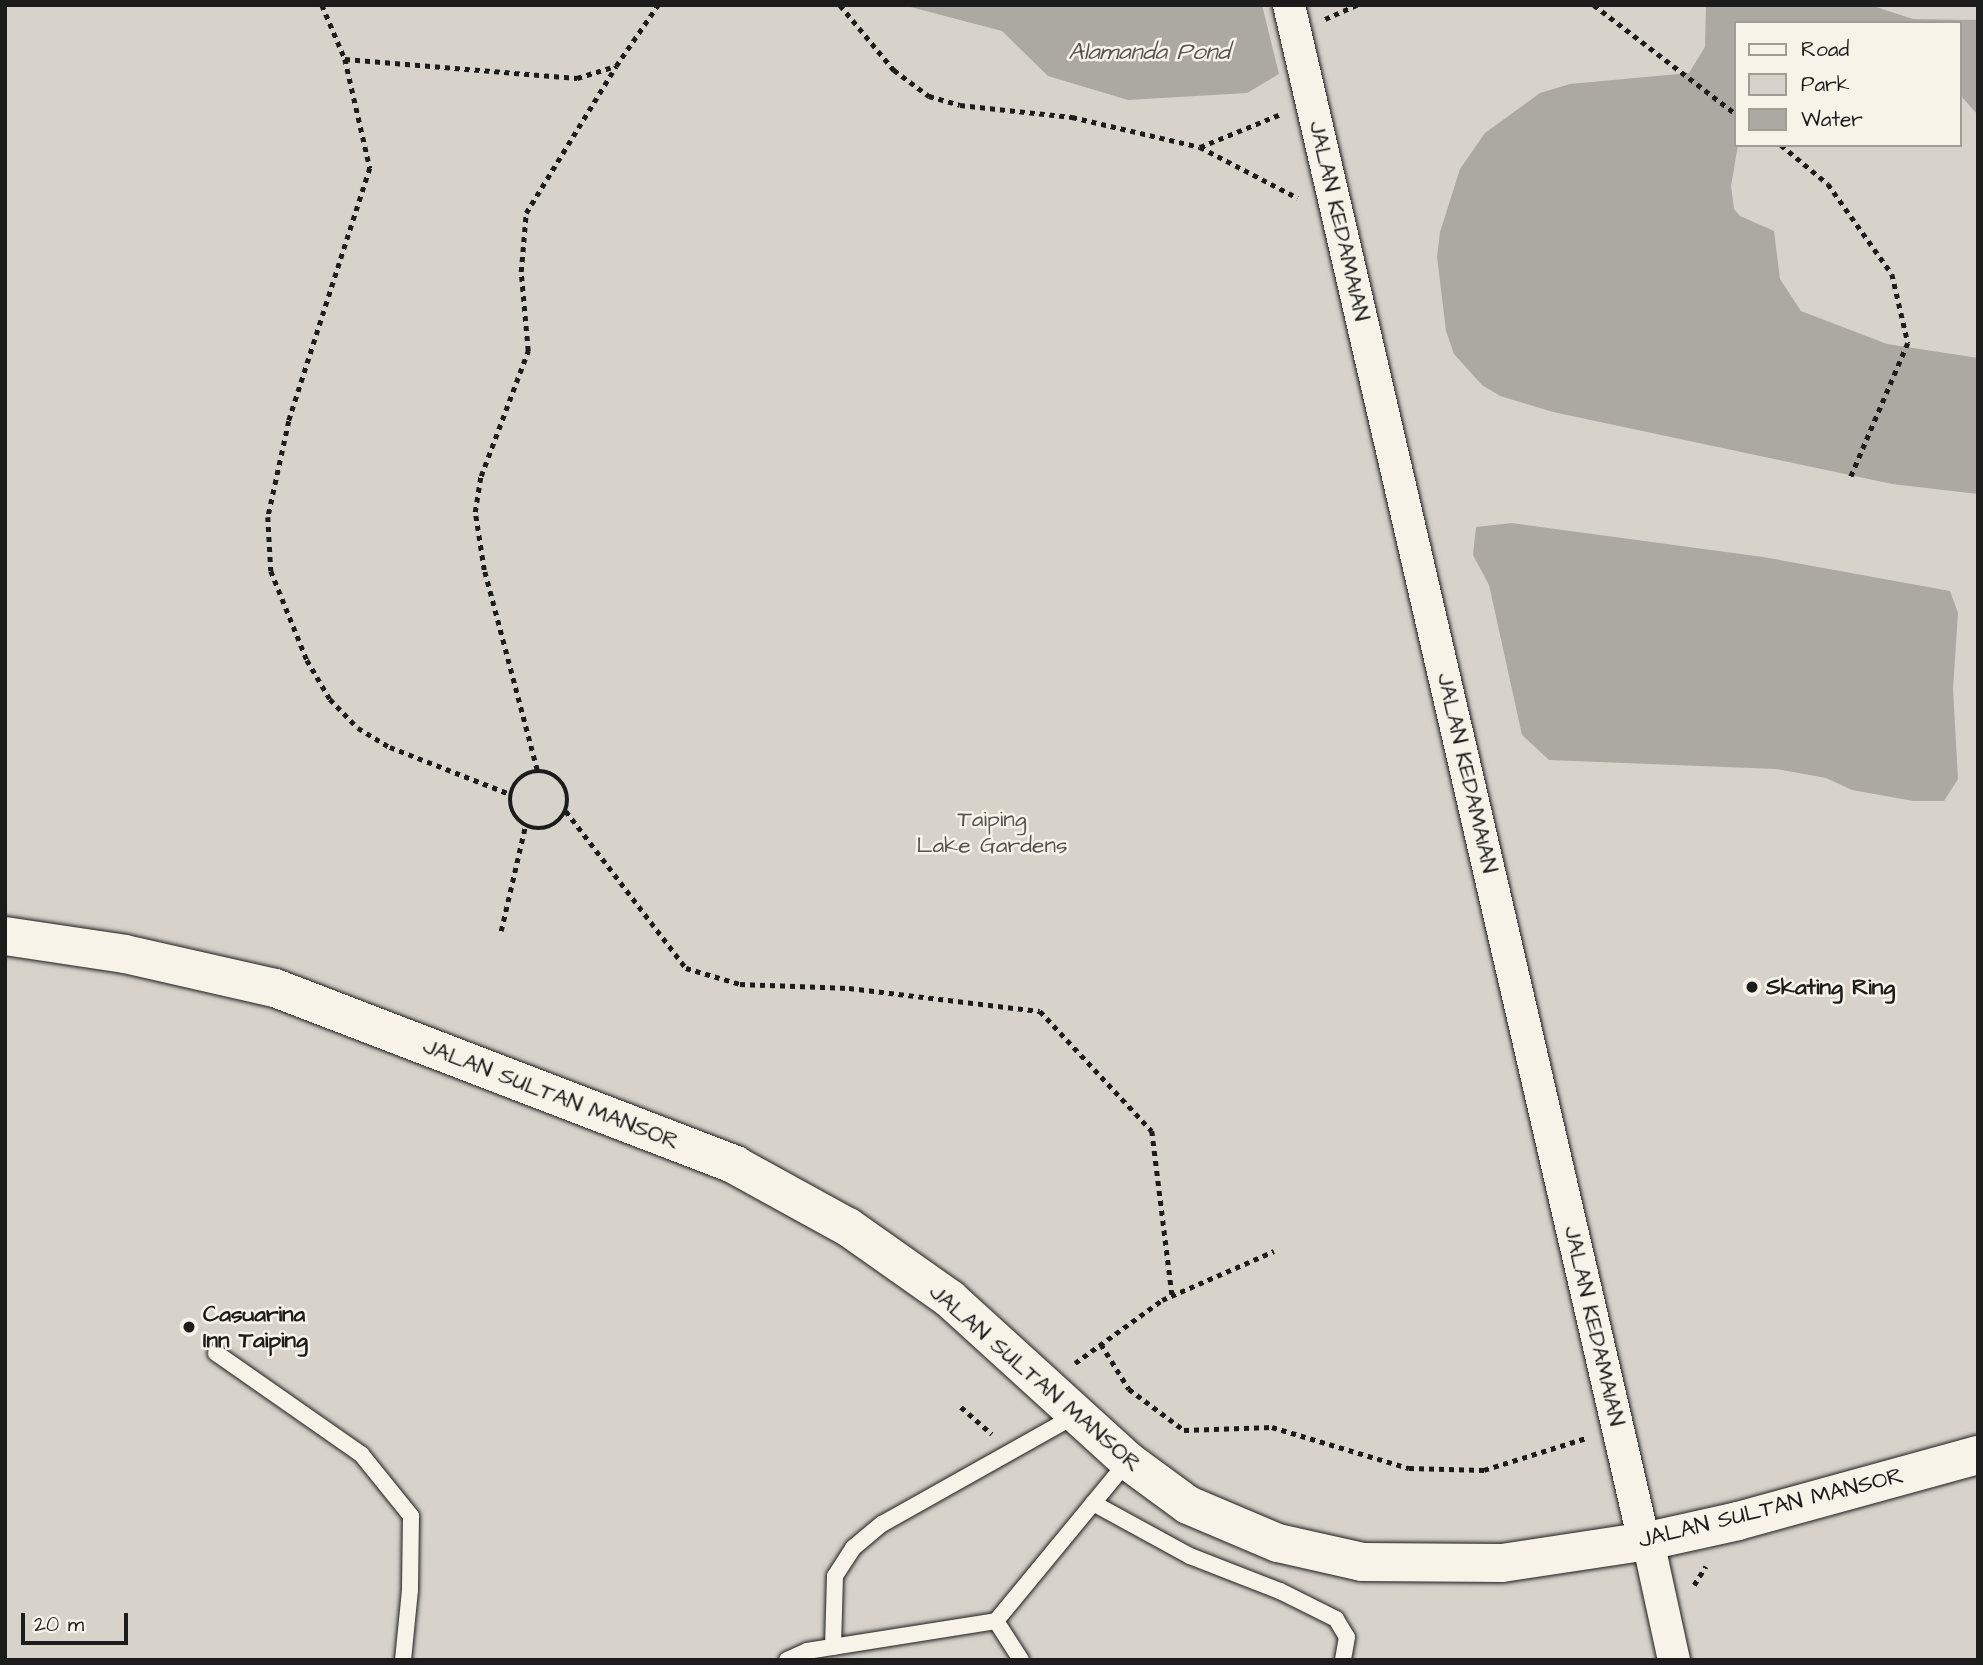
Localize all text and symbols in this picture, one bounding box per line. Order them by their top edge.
legend [1734,21,1962,147]
text: Road [1801,35,1849,64]
water label: Alamanda Pond [1068,39,1230,67]
text: Park [1801,70,1850,99]
text: Water [1801,105,1863,134]
street label: JALAN KEDAMAIAN [1303,118,1375,324]
street label: JALAN KEDAMAIAN [1431,670,1503,876]
park label: Taiping Lake Gardens [916,805,1068,859]
place label: Skating Ring [1766,973,1895,1001]
marker: Skating Ring [1744,979,1760,995]
street label: JALAN SULTAN MANSOR [419,1032,683,1156]
street label: JALAN KEDAMAIAN [1558,1223,1630,1429]
street label: JALAN SULTAN MANSOR [923,1278,1147,1478]
place label: Casuarina Inn Taiping [203,1300,308,1354]
marker: Casuarina Inn Taiping [181,1319,197,1335]
street label: JALAN SULTAN MANSOR [1636,1462,1906,1554]
scale bar [24,1598,131,1642]
text: 20 m [34,1610,84,1639]

